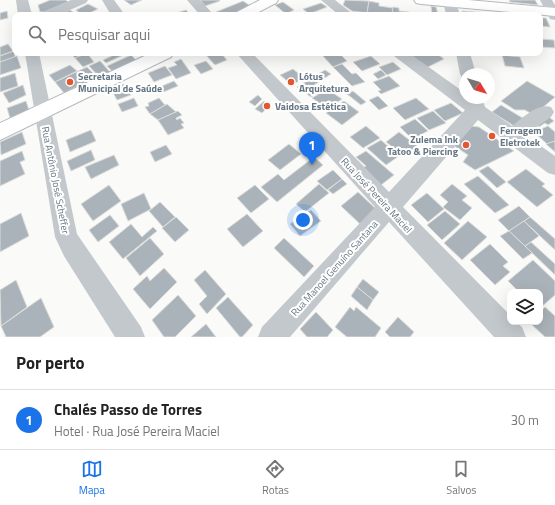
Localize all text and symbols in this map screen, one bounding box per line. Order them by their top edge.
search box [12,12,543,56]
icon: search [26,23,48,45]
text: Pesquisar aqui [58,23,150,46]
north arrow [459,68,495,104]
place label: Secretaria Municipal de Saúde [78,69,162,96]
place label: Lótus Arquitetura [299,69,349,96]
marker: Secretaria Municipal de Saúde [65,77,75,87]
marker: Lótus Arquitetura [286,77,296,87]
place label: Vaidosa Estética [275,99,346,114]
marker: Vaidosa Estética [262,101,272,111]
place label: Ferragem Eletrotek [500,123,542,150]
street label: Rua Antônio José Scheffer [38,125,73,236]
marker: Ferragem Eletrotek [487,131,497,141]
pin: 1 [299,132,325,165]
place label: Zulema Ink Tatoo & Piercing [387,132,459,159]
marker: Zulema Ink Tatoo & Piercing [461,140,471,150]
street label: Rua José Pereira Maciel [338,154,416,236]
your location [293,210,313,230]
street label: Rua Manoel Genuíno Santana [287,217,381,319]
map controls [507,289,543,325]
button: layers [507,289,543,325]
text: Por perto [16,350,85,376]
text: Chalés Passo de Torres [54,398,202,421]
text: 1 [25,410,33,430]
text: 30 m [511,410,539,430]
text: Hotel · Rua José Pereira Maciel [54,421,220,441]
tab: Mapa [79,458,105,498]
tab: Rotas [262,458,289,498]
tab: Salvos [446,458,476,498]

